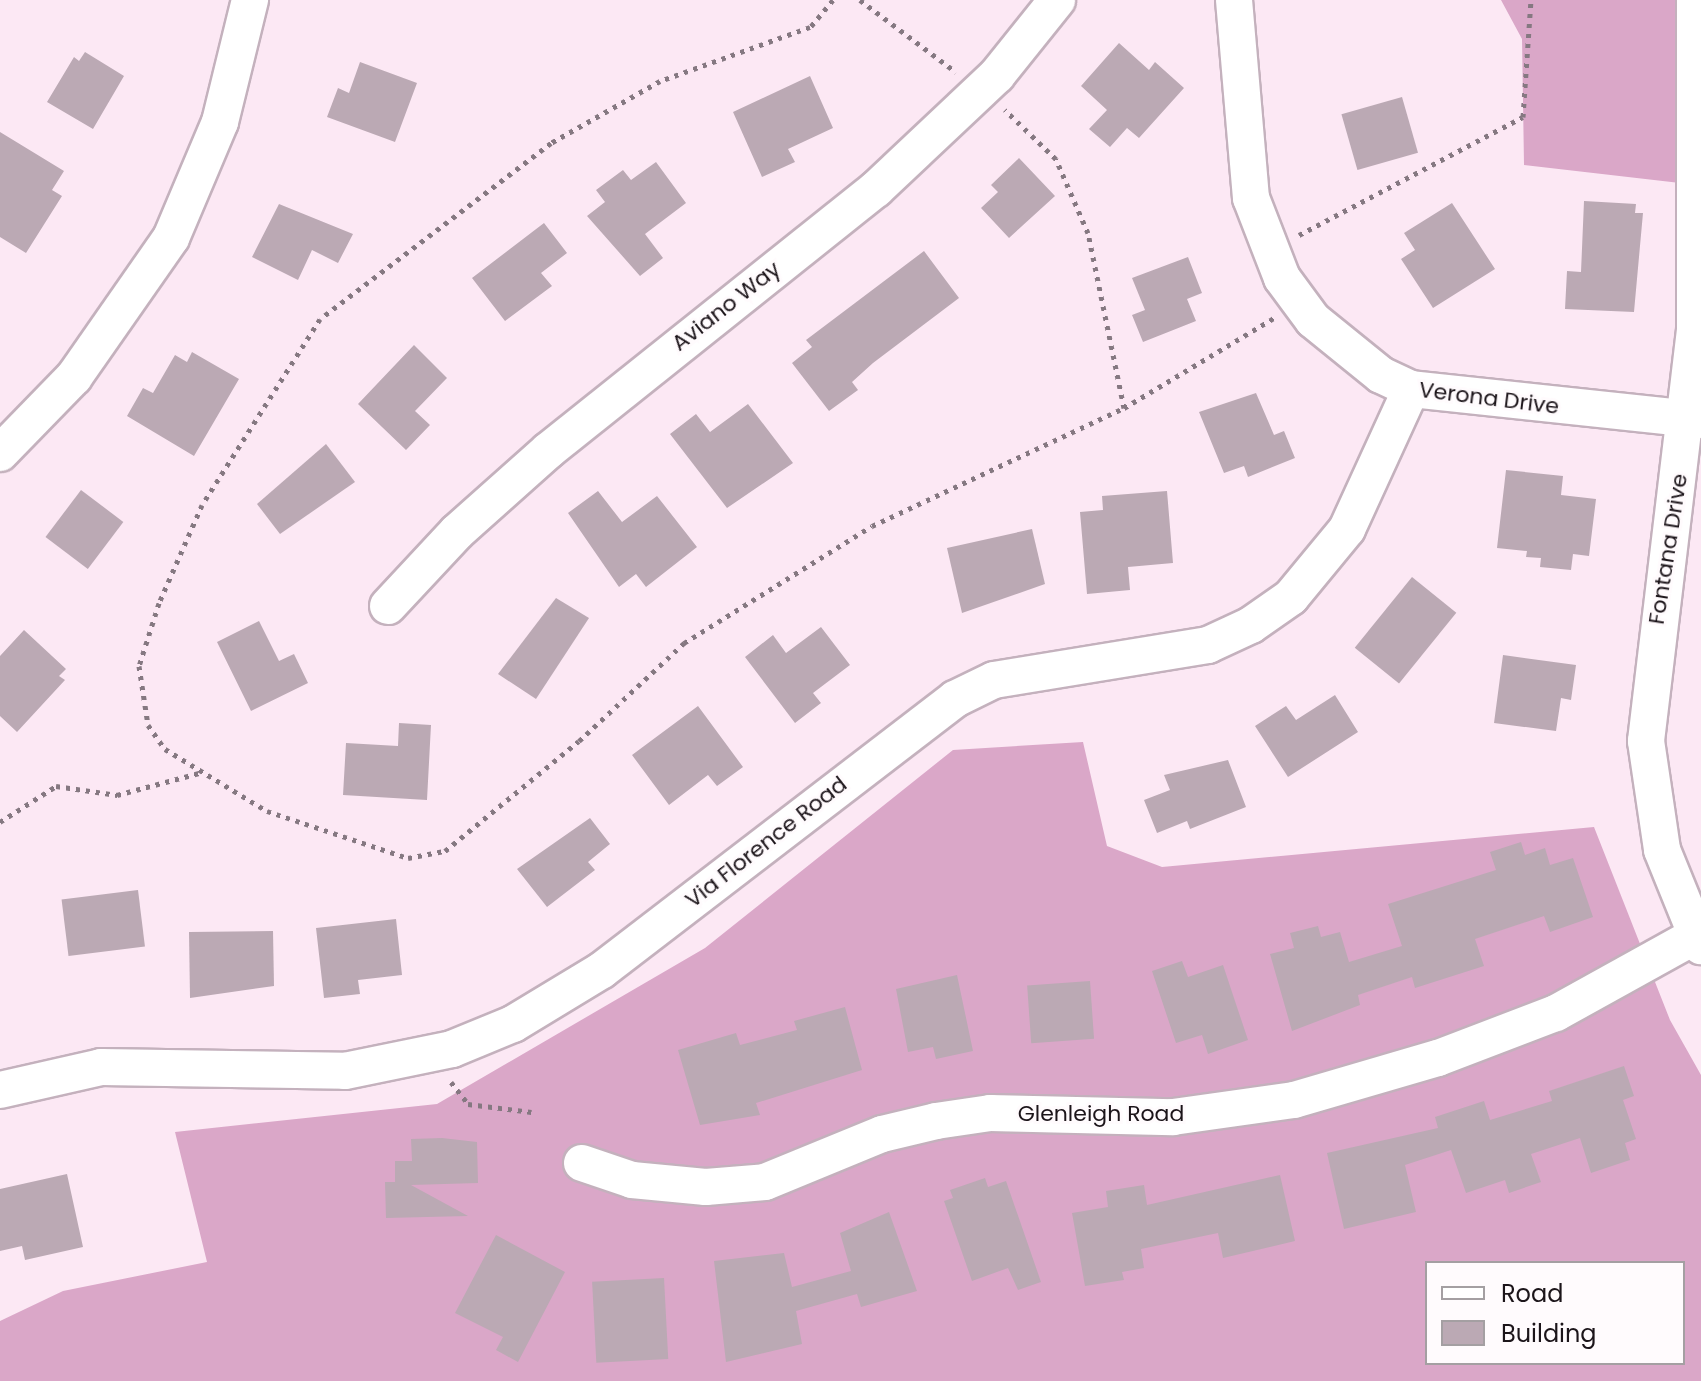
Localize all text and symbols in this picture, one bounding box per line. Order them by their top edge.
street label: Aviano Way [667,256,785,356]
street label: Verona Drive [1418,376,1560,420]
street label: Fontana Drive [1643,472,1693,626]
street label: Via Florence Road [680,771,852,913]
street label: Glenleigh Road [1018,1101,1184,1127]
legend [1425,1261,1685,1365]
text: Road [1501,1277,1563,1310]
text: Building [1501,1317,1597,1350]

